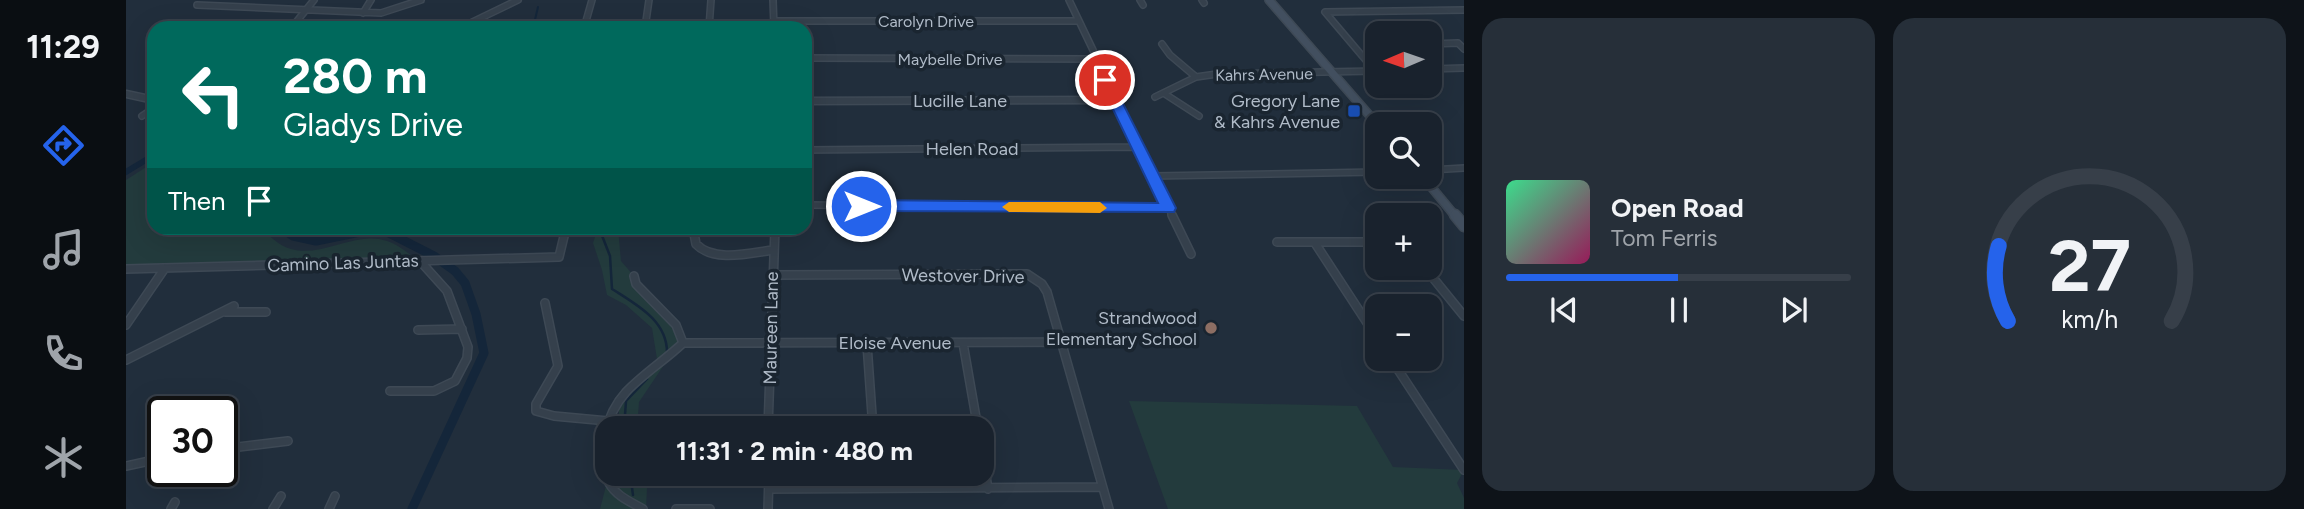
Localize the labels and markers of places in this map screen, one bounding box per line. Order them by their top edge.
pin [1075,50,1135,110]
place label: Gregory Lane & Kahrs Avenue [1214,90,1340,133]
marker: Gregory Lane & Kahrs Avenue [1346,103,1362,119]
place label: Strandwood Elementary School [1046,307,1197,350]
marker: Strandwood Elementary School [1203,320,1219,336]

